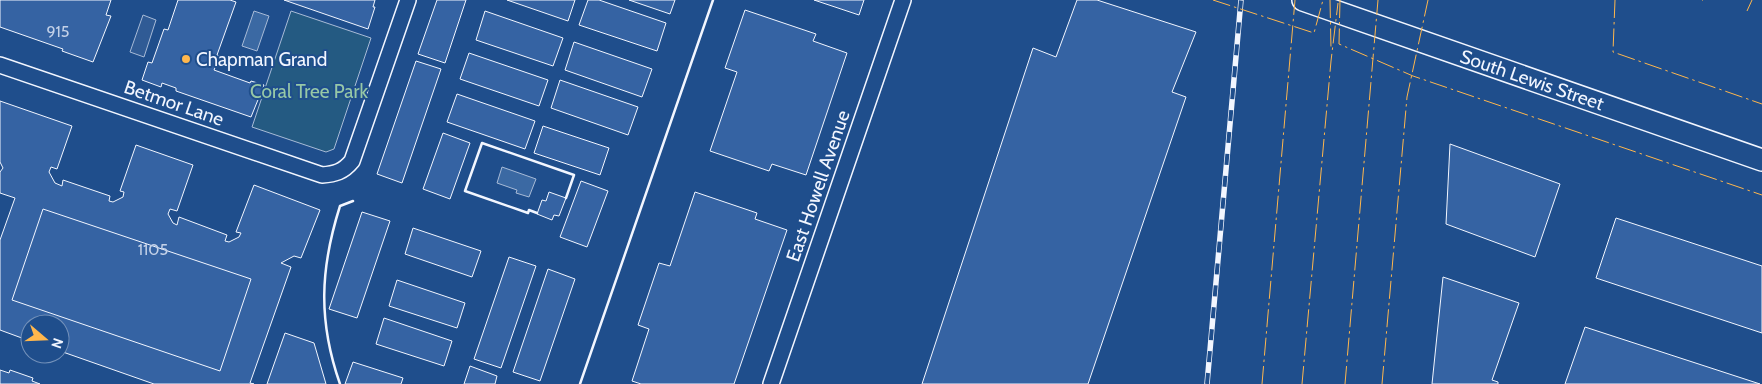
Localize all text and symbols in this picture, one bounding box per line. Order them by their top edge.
house number: 915 [47,22,69,41]
street label: South Lewis Street [1457,45,1607,116]
place label: Chapman Grand [196,48,327,71]
marker: Chapman Grand [180,53,192,65]
street label: Betmor Lane [121,75,227,131]
park label: Coral Tree Park [250,80,368,103]
street label: East Howell Avenue [781,107,855,265]
house number: 1105 [138,240,168,259]
north arrow [20,314,70,364]
text: N [47,336,67,351]

